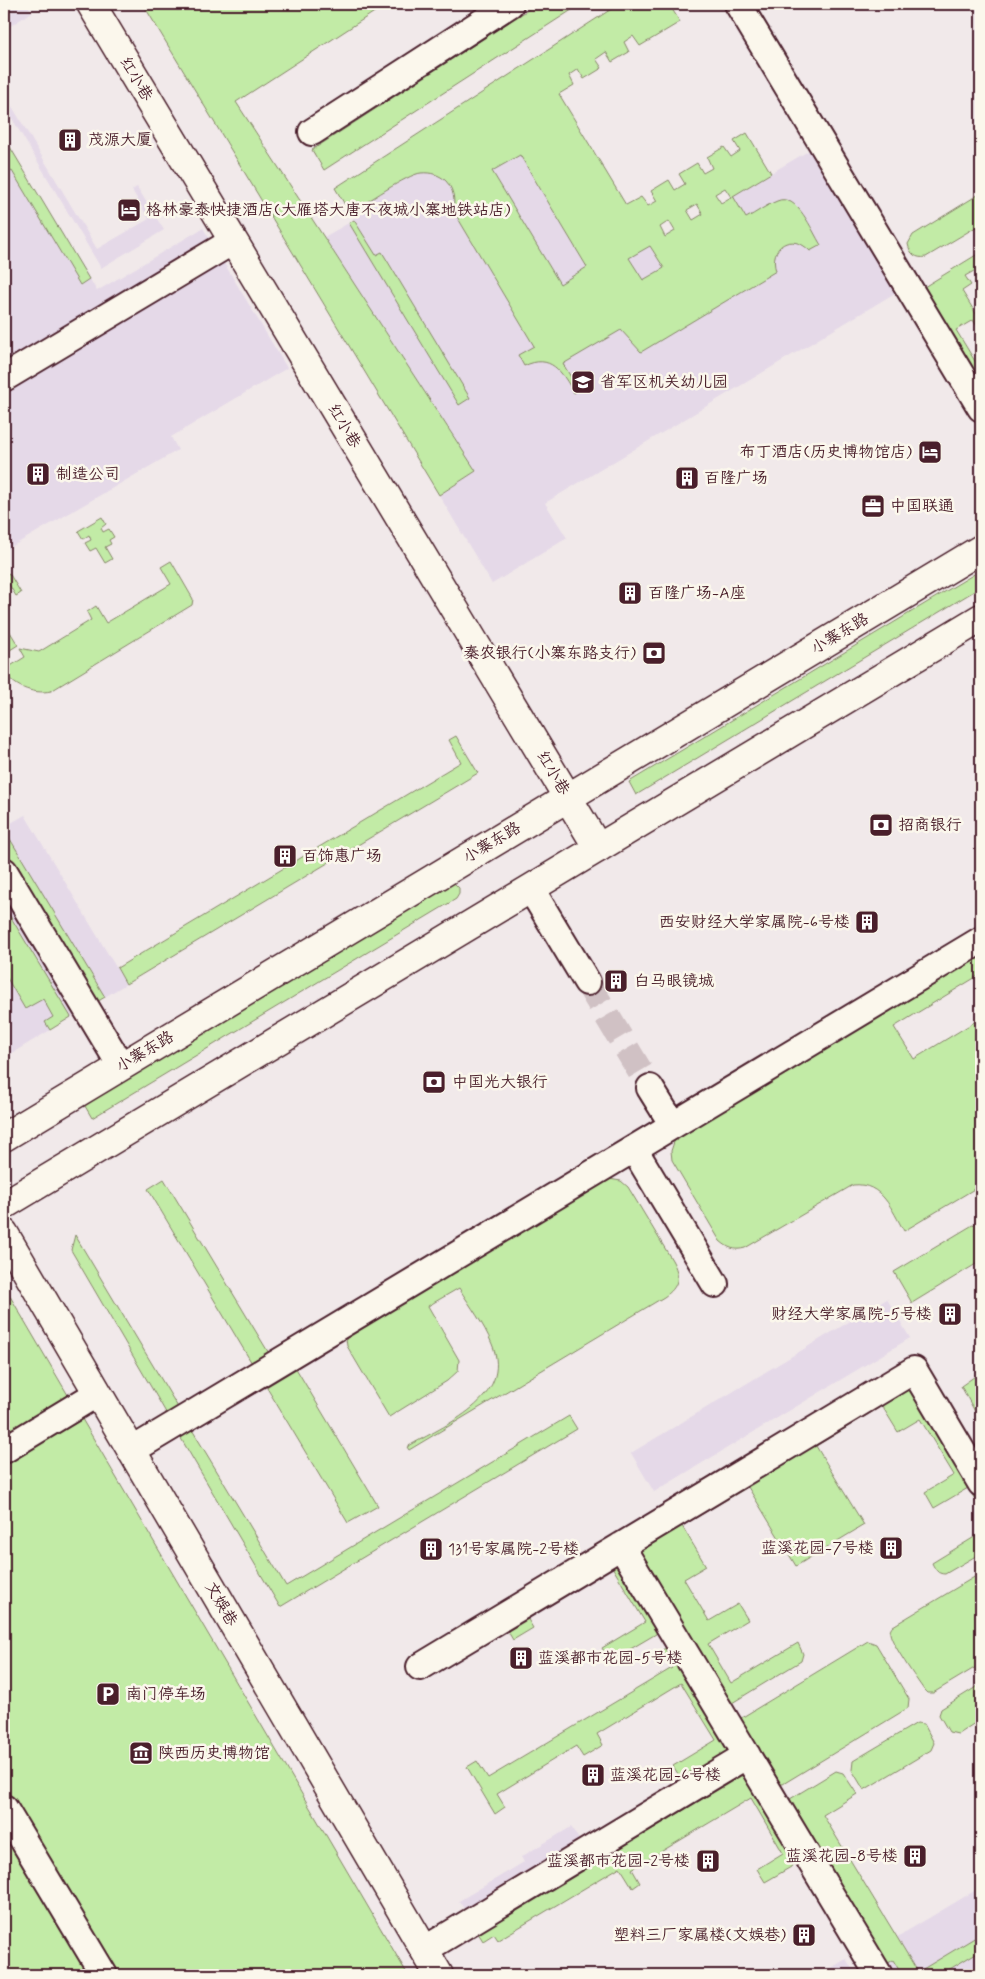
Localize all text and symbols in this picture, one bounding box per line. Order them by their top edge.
street label: 红小巷 [115,53,157,105]
building icon: 茂源大厦 [57,127,83,153]
place label: 茂源大厦 [88,130,152,151]
hotel icon: 格林豪泰快捷酒店(大雁塔大唐不夜城小寨地铁站店) [116,197,142,223]
place label: 格林豪泰快捷酒店(大雁塔大唐不夜城小寨地铁站店) [146,200,511,221]
school or university icon: 省军区机关幼儿园 [570,369,596,395]
place label: 省军区机关幼儿园 [600,372,728,393]
street label: 红小巷 [323,400,365,452]
hotel icon: 布丁酒店(历史博物馆店) [917,439,943,465]
place label: 布丁酒店(历史博物馆店) [739,442,912,463]
building icon: 制造公司 [25,461,51,487]
place label: 制造公司 [56,464,120,485]
building icon: 百隆广场 [674,465,700,491]
place label: 百隆广场 [704,468,768,489]
office icon: 中国联通 [860,493,886,519]
place label: 中国联通 [890,496,954,517]
building icon: 百隆广场-A座 [617,580,643,606]
place label: 百隆广场-A座 [648,583,746,604]
street label: 小寨东路 [807,609,873,659]
bank icon: 秦农银行(小寨东路支行) [641,640,667,666]
place label: 秦农银行(小寨东路支行) [463,643,636,664]
street label: 红小巷 [532,747,574,799]
bank icon: 招商银行 [868,812,894,838]
place label: 招商银行 [898,815,962,836]
street label: 小寨东路 [459,818,525,868]
building icon: 百饰惠广场 [272,843,298,869]
place label: 百饰惠广场 [302,846,382,867]
building icon: 西安财经大学家属院-6号楼 [854,909,880,935]
place label: 西安财经大学家属院-6号楼 [659,912,850,933]
building icon: 白马眼镜城 [603,968,629,994]
place label: 白马眼镜城 [634,971,714,992]
street label: 小寨东路 [112,1027,178,1077]
bank icon: 中国光大银行 [421,1069,447,1095]
place label: 中国光大银行 [452,1072,548,1093]
building icon: 财经大学家属院-5号楼 [937,1301,963,1327]
place label: 财经大学家属院-5号楼 [771,1304,932,1325]
building icon: 蓝溪花园-7号楼 [878,1535,904,1561]
building icon: 131号家属院-2号楼 [418,1536,444,1562]
place label: 蓝溪花园-7号楼 [761,1538,874,1559]
place label: 131号家属院-2号楼 [448,1539,579,1560]
street label: 文娱巷 [200,1578,242,1630]
building icon: 蓝溪都市花园-5号楼 [508,1645,534,1671]
place label: 蓝溪都市花园-5号楼 [538,1648,683,1669]
parking icon: 南门停车场 [95,1681,121,1707]
place label: 南门停车场 [126,1684,206,1705]
museum icon: 陕西历史博物馆 [128,1740,154,1766]
place label: 陕西历史博物馆 [158,1743,270,1764]
building icon: 蓝溪花园-6号楼 [580,1762,606,1788]
place label: 蓝溪花园-6号楼 [610,1765,721,1786]
building icon: 蓝溪花园-8号楼 [902,1843,928,1869]
place label: 蓝溪花园-8号楼 [786,1846,898,1867]
building icon: 蓝溪都市花园-2号楼 [695,1848,721,1874]
place label: 蓝溪都市花园-2号楼 [547,1851,690,1872]
building icon: 塑料三厂家属楼(文娱巷) [791,1922,817,1948]
place label: 塑料三厂家属楼(文娱巷) [613,1925,786,1946]

